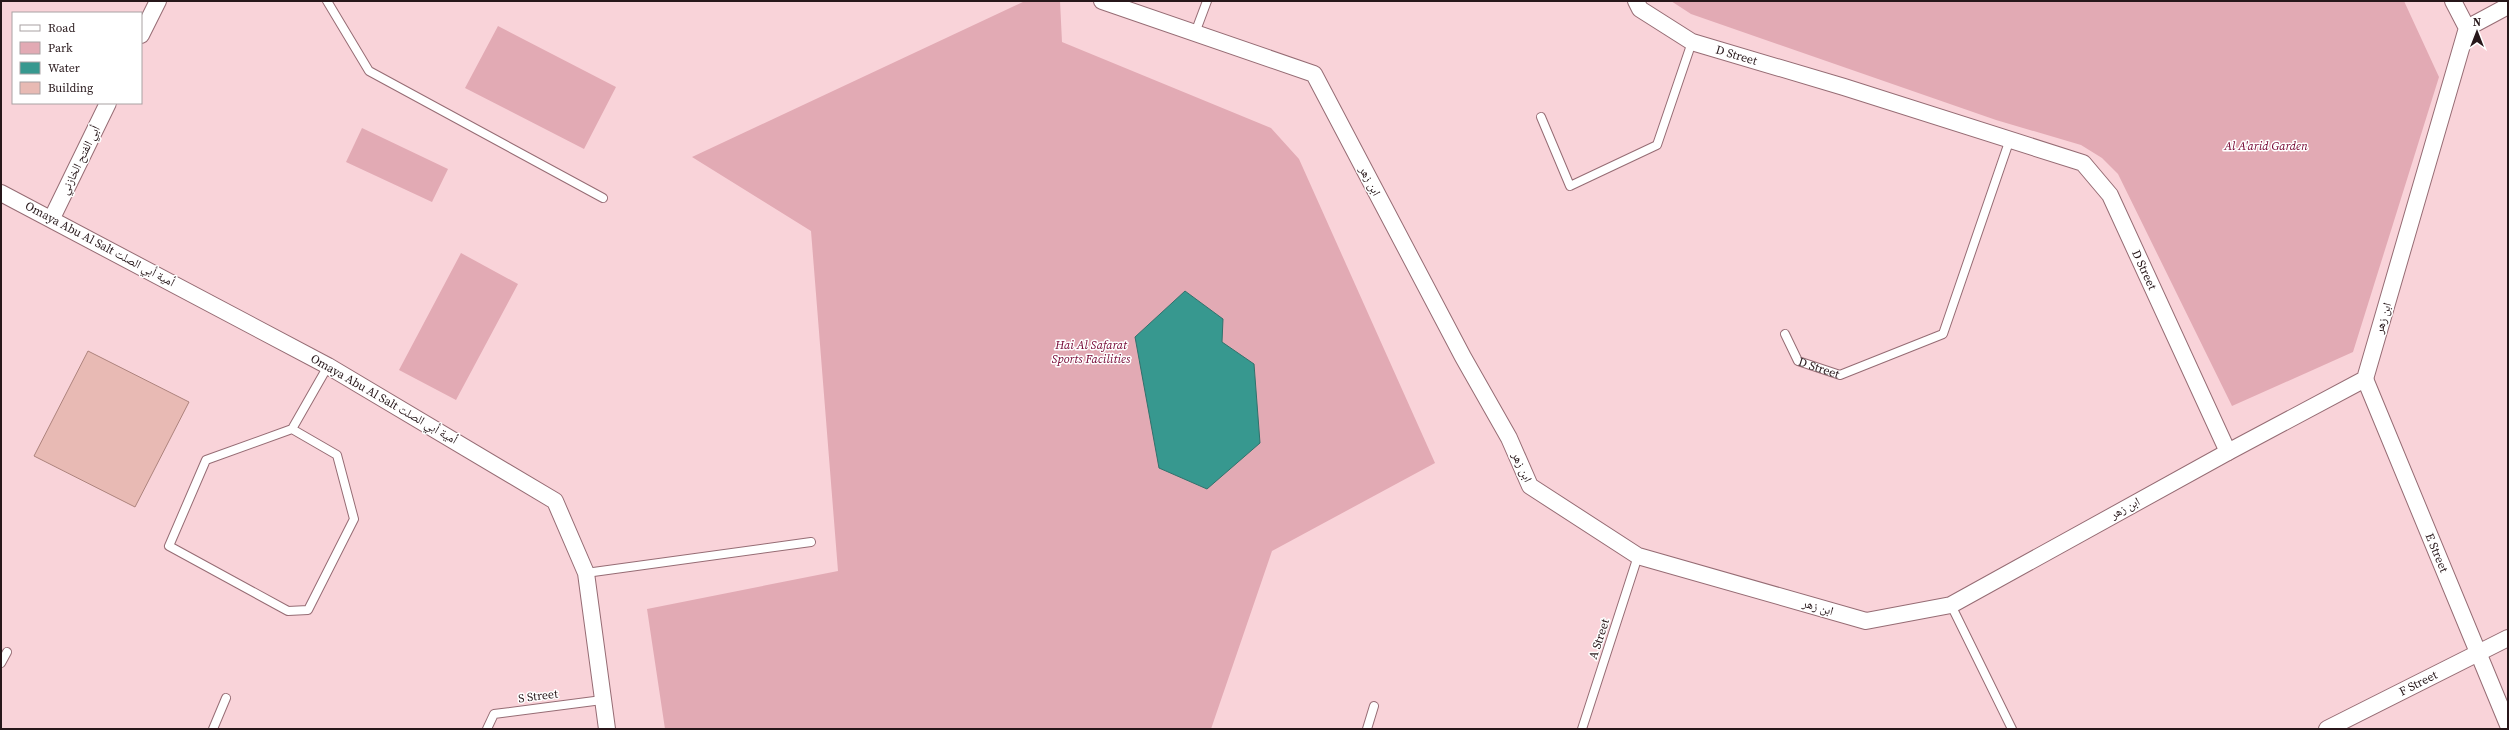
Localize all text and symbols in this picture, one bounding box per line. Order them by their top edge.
legend [12,12,142,104]
north arrow [2457,12,2497,52]
text: N [2473,15,2481,30]
text: Road [48,20,75,36]
text: Park [48,40,73,56]
street label: D Street [1714,42,1759,69]
text: Water [48,60,80,76]
text: Building [48,80,93,96]
street label: أبي الفتح الخازني [56,123,106,198]
park label: Al A'arid Garden [2223,138,2308,154]
street label: ابن زهر [1355,162,1385,199]
street label: Omaya Abu Al Salt أمية أبي الصلت [22,198,178,292]
street label: D Street [2128,247,2160,292]
street label: ابن زهر [2371,301,2395,336]
park label: Hai Al Safarat Sports Facilities [1052,337,1131,367]
street label: Omaya Abu Al Salt أمية أبي الصلت [307,350,460,450]
street label: D Street [1796,354,1842,382]
street label: ابن زهر [1508,448,1536,485]
street label: ابن زهر [2106,493,2143,523]
street label: E Street [2422,531,2452,575]
street label: ابن زهر [1800,595,1835,619]
street label: A Street [1585,617,1613,661]
street label: F Street [2396,667,2440,699]
street label: S Street [517,686,559,706]

